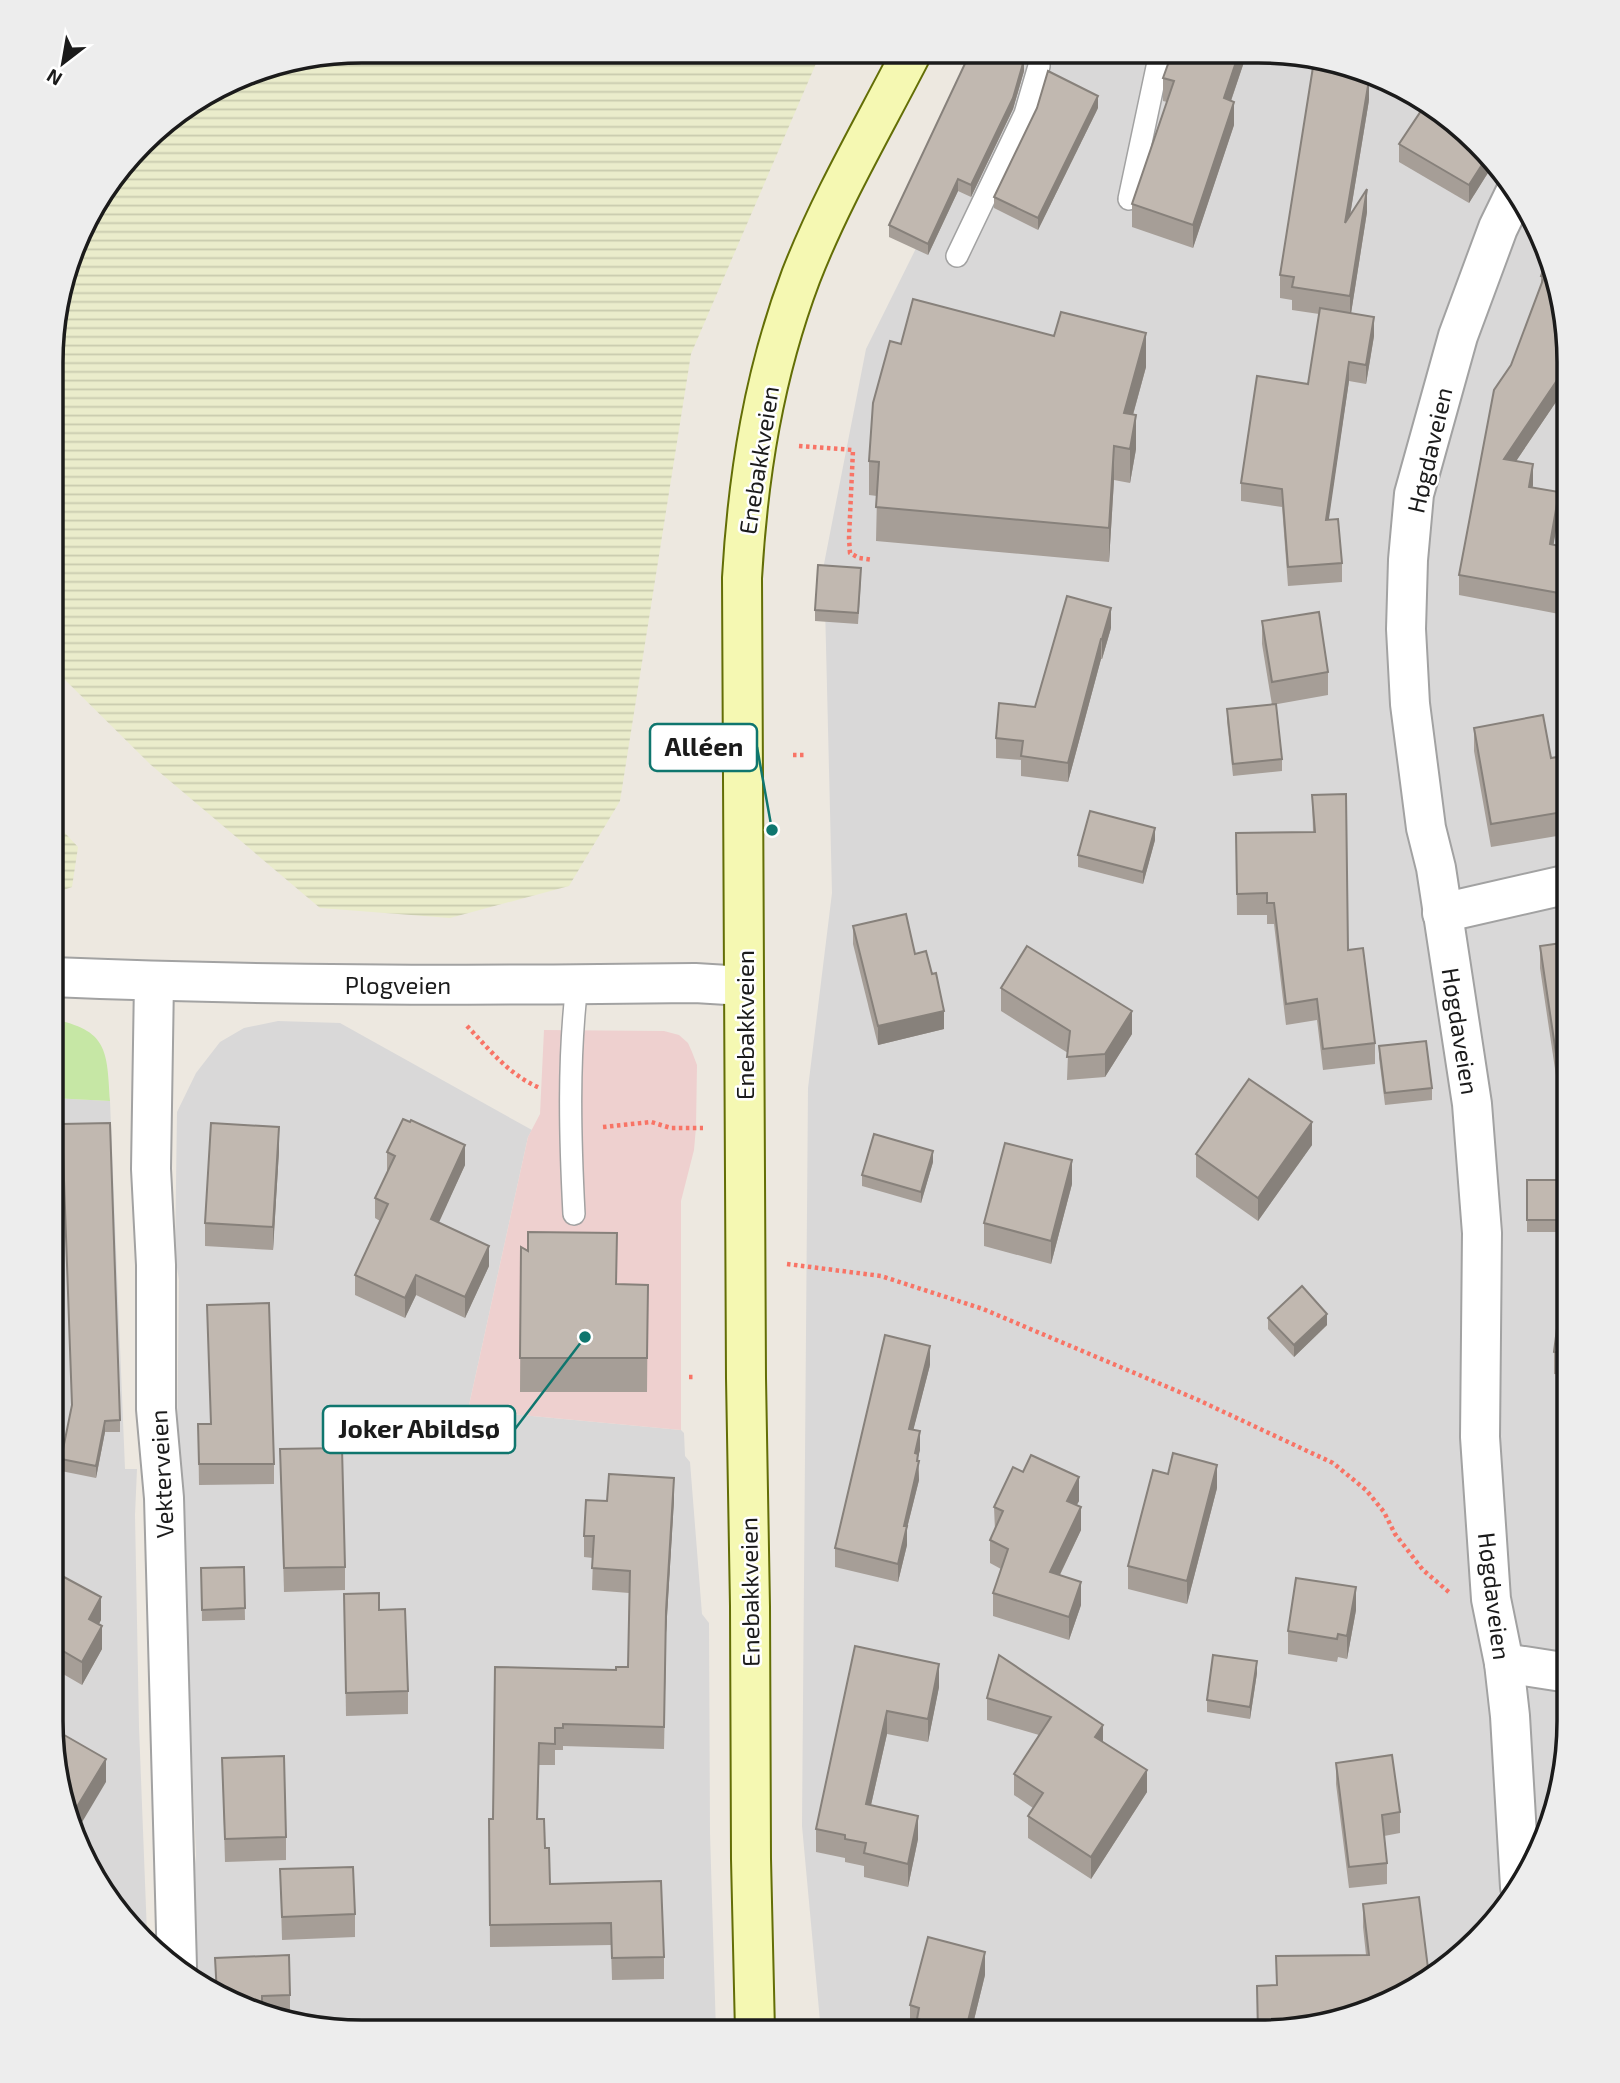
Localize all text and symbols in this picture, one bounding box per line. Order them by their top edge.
north arrow [28,28,98,98]
text: N [42,65,66,91]
street label: Enebakkveien [732,384,784,536]
street label: Høgdaveien [1400,384,1458,516]
callout: Alléen [650,724,757,771]
text: Alléen [665,730,744,761]
street label: Enebakkveien [730,950,759,1100]
street label: Høgdaveien [1437,965,1485,1097]
street label: Plogveien [345,970,451,999]
callout: Joker Abildsø [323,1406,515,1453]
street label: Vekterveien [143,1409,179,1539]
text: Joker Abildsø [338,1412,500,1443]
street label: Enebakkveien [733,1517,765,1667]
street label: Høgdaveien [1473,1531,1517,1661]

